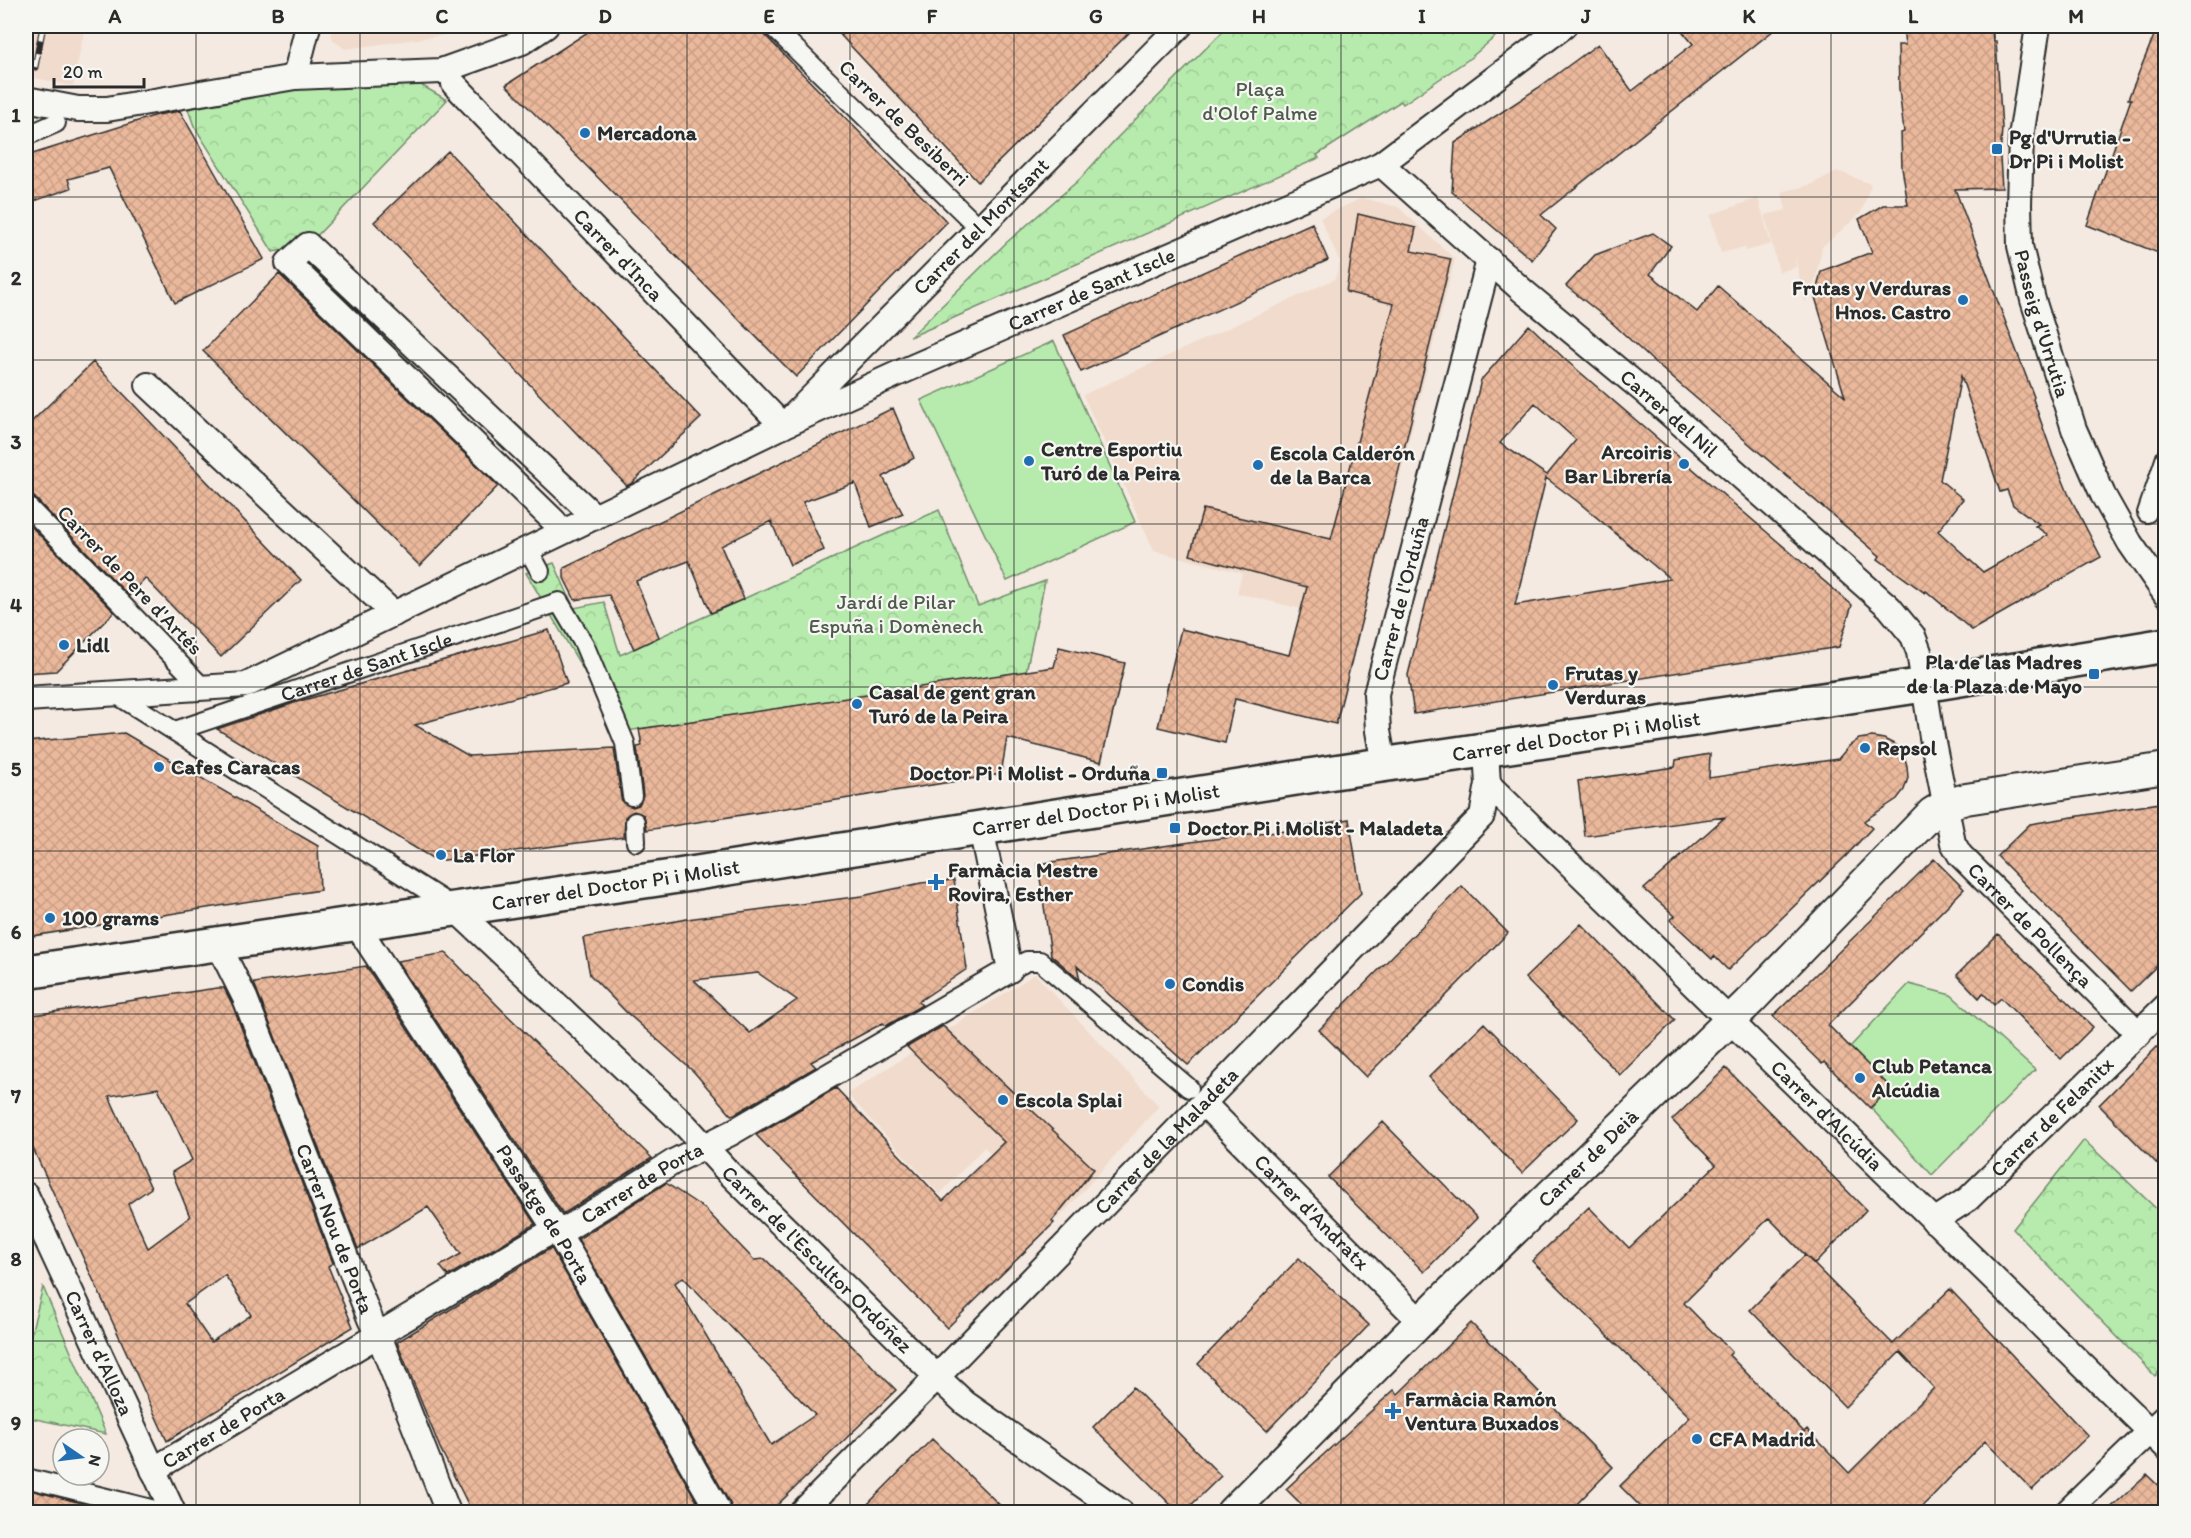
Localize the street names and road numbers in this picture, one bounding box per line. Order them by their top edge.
street label: Carrer de Besiberri [834,54,975,191]
street label: Carrer del Montsant [907,152,1054,300]
street label: Carrer d'Inca [568,203,669,306]
street label: Carrer de Sant Iscle [1004,242,1179,336]
street label: Passeig d'Urrutia [2009,247,2076,401]
street label: Carrer del Nil [1615,364,1723,463]
street label: Carrer de Pere d'Artés [52,500,208,660]
street label: Carrer de l'Orduña [1367,514,1434,684]
street label: Carrer de Sant Iscle [277,626,455,707]
street label: Carrer del Doctor Pi i Molist [1450,705,1702,766]
street label: Carrer del Doctor Pi i Molist [970,777,1221,841]
street label: Carrer del Doctor Pi i Molist [490,853,741,915]
street label: Carrer de Pollença [1963,857,2098,993]
street label: Carrer de Felanitx [1985,1051,2119,1182]
street label: Carrer d'Alcúdia [1766,1055,1889,1176]
street label: Carrer de la Maladeta [1089,1062,1243,1219]
street label: Carrer de Deià [1532,1103,1643,1212]
street label: Carrer de Porta [576,1136,707,1229]
street label: Passatge de Porta [491,1139,598,1288]
street label: Carrer Nou de Porta [291,1140,380,1317]
street label: Carrer d'Andratx [1249,1149,1375,1275]
street label: Carrer de l'Escultor Ordóñez [717,1160,918,1358]
street label: Carrer d'Alloza [60,1286,139,1419]
street label: Carrer de Porta [157,1381,289,1474]

